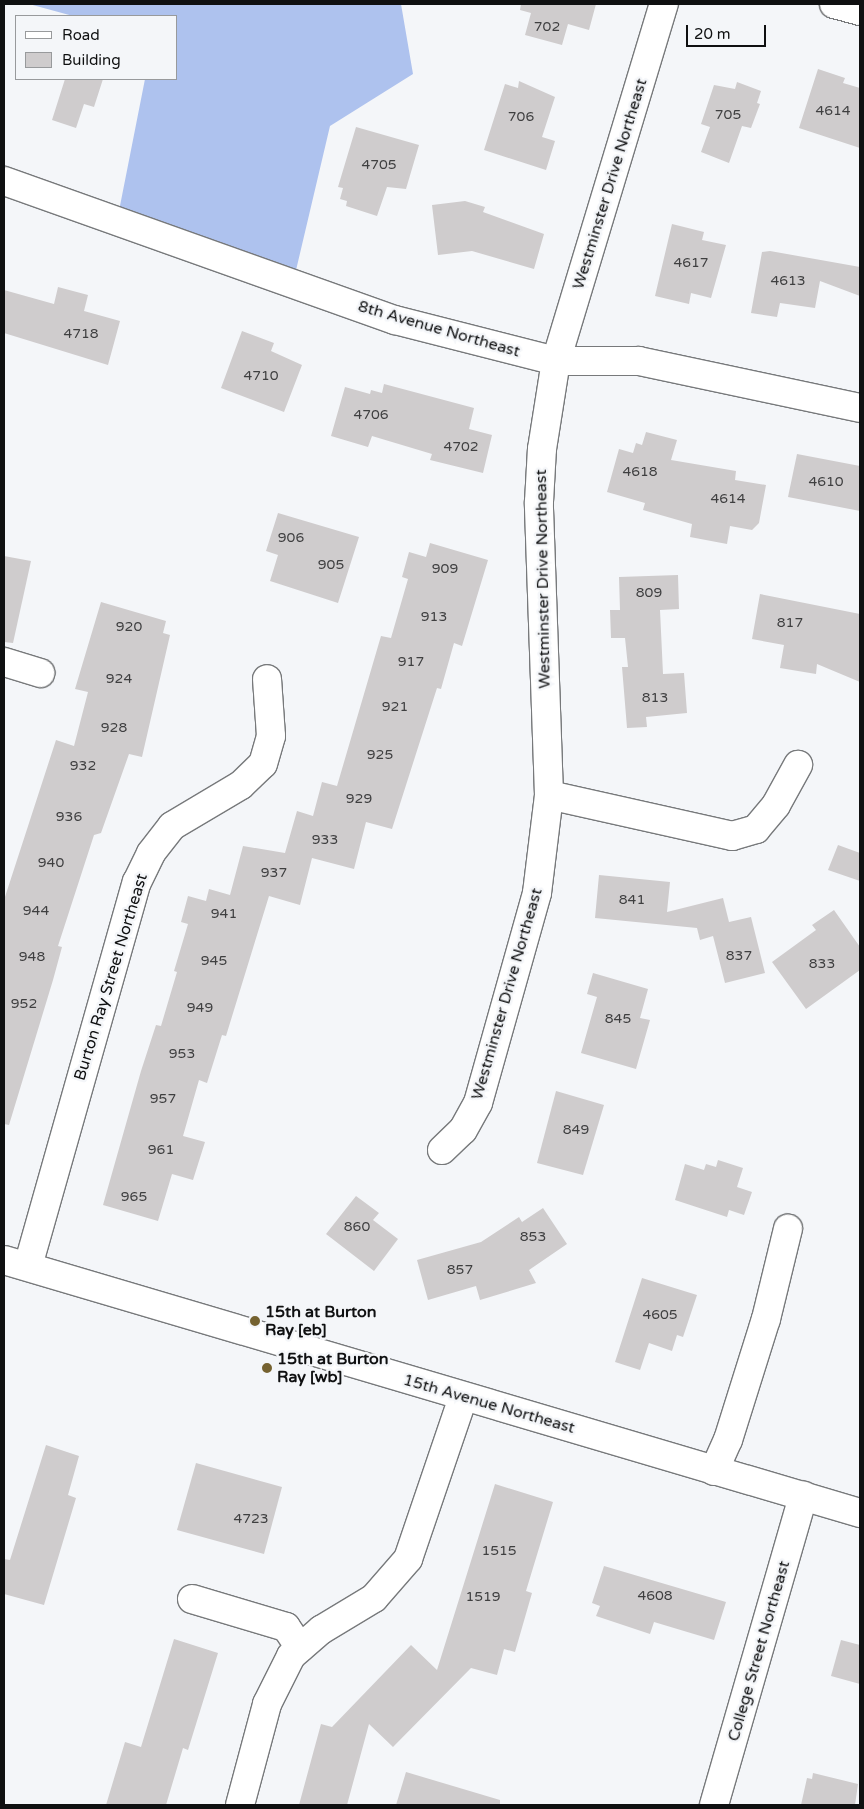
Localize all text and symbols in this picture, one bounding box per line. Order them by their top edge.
legend [15,15,178,80]
scale bar [689,15,769,47]
house number: 702 [534,19,560,35]
text: 20 m [694,25,731,43]
text: Road [62,26,100,44]
text: Building [62,51,121,69]
street label: Westminster Drive Northeast [569,76,651,292]
house number: 4614 [815,103,851,119]
house number: 705 [715,107,741,123]
house number: 706 [508,109,534,125]
house number: 4705 [361,157,397,173]
house number: 4617 [673,255,709,271]
house number: 4613 [770,273,806,289]
street label: 8th Avenue Northeast [356,297,522,361]
house number: 4718 [63,326,99,342]
house number: 4710 [243,368,279,384]
house number: 4706 [353,407,389,423]
house number: 4702 [443,439,479,455]
house number: 4618 [622,464,658,480]
street label: Westminster Drive Northeast [531,469,555,689]
house number: 4610 [808,474,844,490]
house number: 4614 [710,491,746,507]
house number: 906 [278,530,304,546]
house number: 905 [318,557,344,573]
house number: 909 [432,561,458,577]
house number: 809 [636,585,662,601]
house number: 913 [421,609,447,625]
house number: 817 [777,615,803,631]
house number: 920 [116,619,142,635]
house number: 917 [398,654,424,670]
house number: 924 [106,671,132,687]
house number: 813 [642,690,668,706]
house number: 921 [382,699,408,715]
house number: 928 [101,720,127,736]
house number: 925 [367,747,393,763]
house number: 932 [70,758,96,774]
house number: 929 [346,791,372,807]
house number: 936 [56,809,82,825]
house number: 933 [312,832,338,848]
house number: 940 [38,855,64,871]
house number: 937 [261,865,287,881]
street label: Burton Ray Street Northeast [70,871,152,1083]
street label: Westminster Drive Northeast [468,886,546,1102]
house number: 841 [619,892,645,908]
house number: 944 [23,903,49,919]
house number: 941 [211,906,237,922]
house number: 837 [726,948,752,964]
house number: 948 [19,949,45,965]
house number: 945 [201,953,227,969]
house number: 833 [809,956,835,972]
house number: 952 [11,996,37,1012]
house number: 949 [187,1000,213,1016]
house number: 845 [605,1011,631,1027]
house number: 953 [169,1046,195,1062]
house number: 957 [150,1091,176,1107]
house number: 849 [563,1122,589,1138]
house number: 961 [148,1142,174,1158]
house number: 965 [121,1189,147,1205]
house number: 860 [344,1219,370,1235]
house number: 853 [520,1229,546,1245]
house number: 857 [447,1262,473,1278]
place label: 15th at Burton Ray [eb] [265,1302,377,1340]
house number: 4605 [642,1307,678,1323]
marker: 15th at Burton Ray [eb] [249,1315,261,1327]
place label: 15th at Burton Ray [wb] [277,1349,389,1387]
marker: 15th at Burton Ray [wb] [261,1362,273,1374]
street label: 15th Avenue Northeast [401,1370,577,1438]
house number: 4723 [233,1511,269,1527]
house number: 1515 [481,1543,517,1559]
street label: College Street Northeast [724,1559,794,1743]
house number: 4608 [637,1588,673,1604]
house number: 1519 [465,1589,501,1605]

